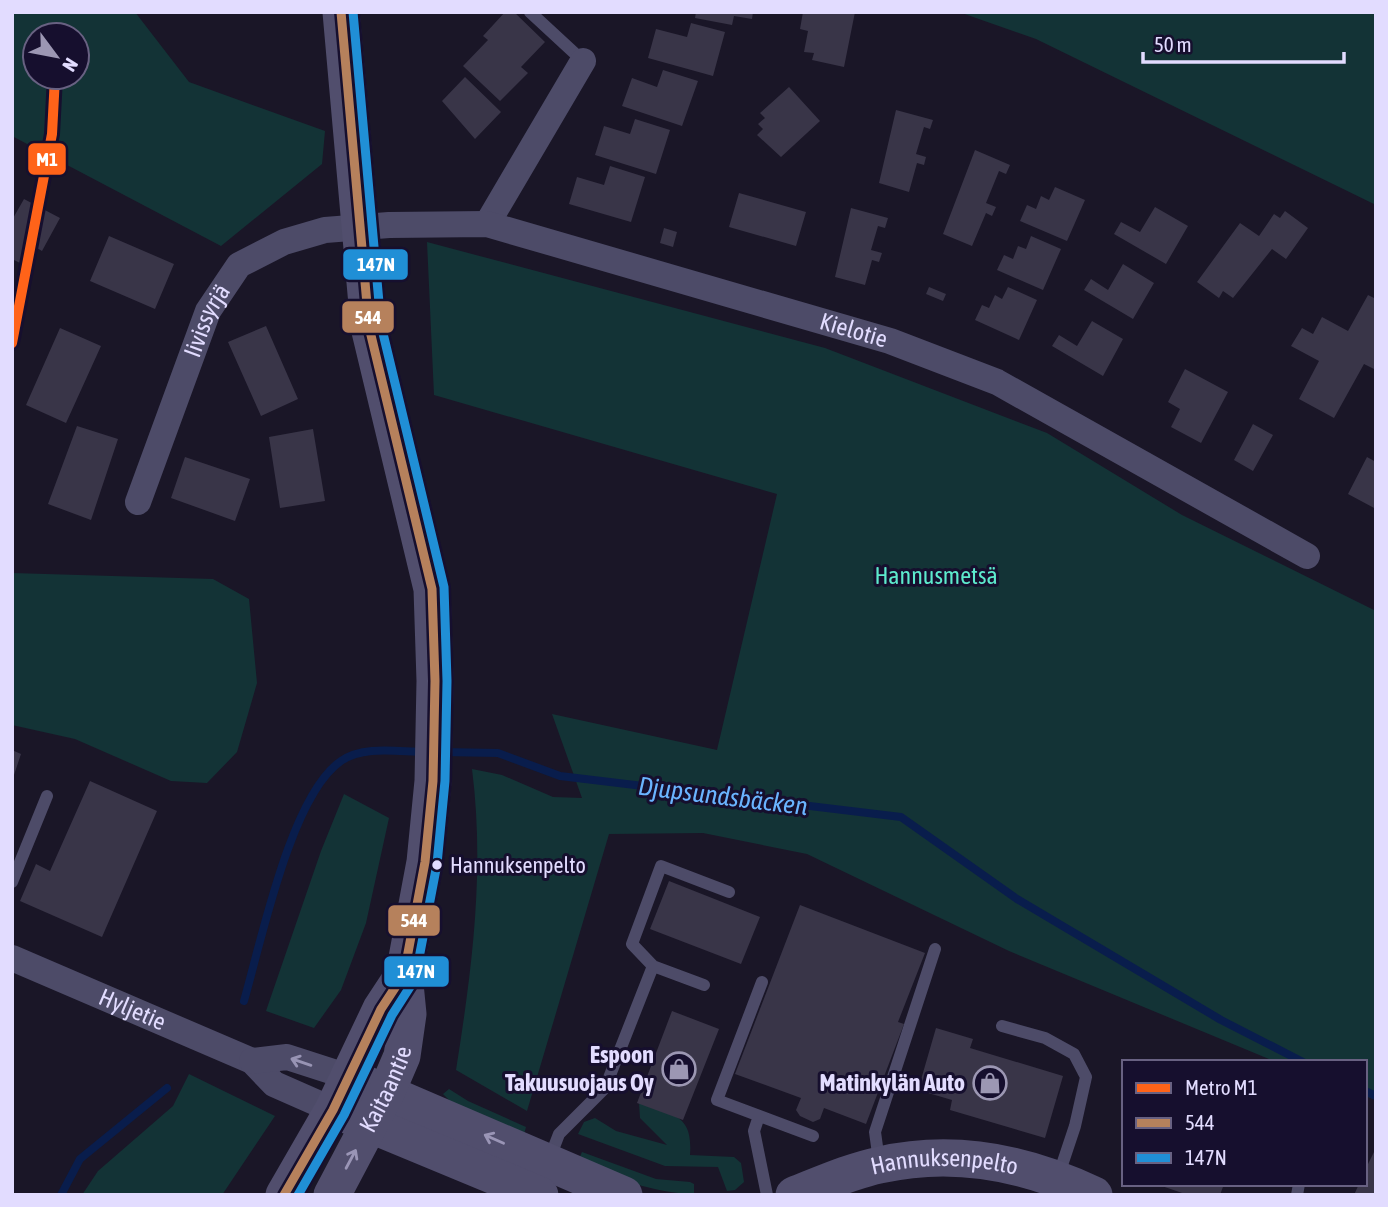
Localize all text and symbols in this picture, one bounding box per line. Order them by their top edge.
north arrow [21,21,91,91]
scale bar [1143,21,1344,65]
text: 50 m [1154,32,1192,56]
text: N [58,54,83,76]
line badge: M1 [27,142,67,176]
text: M1 [36,148,58,170]
line badge: 147N [342,248,409,281]
text: 147N [357,253,395,275]
street label: Iivissyrjä [178,279,235,361]
line badge: 544 [341,300,395,334]
text: 544 [355,306,381,328]
street label: Kielotie [817,307,891,353]
park label: Hannusmetsä [874,562,998,589]
water label: Djupsundsbäcken [636,771,810,821]
place label: Hannuksenpelto [450,852,586,878]
marker: Hannuksenpelto [430,858,444,872]
line badge: 544 [387,904,441,937]
text: 544 [401,909,427,931]
line badge: 147N [383,955,450,988]
text: 147N [397,960,435,982]
street label: Hyljetie [95,983,170,1035]
place label: Espoon Takuusuojaus Oy [505,1041,654,1096]
street label: Kaitaantie [354,1045,416,1137]
shop icon: Espoon Takuusuojaus Oy [660,1050,698,1088]
one-way arrow [291,1055,313,1067]
legend [1122,1060,1367,1186]
shop icon: Matinkylän Auto [971,1064,1009,1102]
place label: Matinkylän Auto [819,1069,965,1096]
text: Metro M1 [1185,1075,1258,1099]
text: 544 [1185,1110,1215,1134]
one-way arrow [484,1132,505,1145]
street label: Hannuksenpelto [868,1144,1021,1180]
text: 147N [1185,1145,1227,1169]
one-way arrow [345,1149,359,1170]

